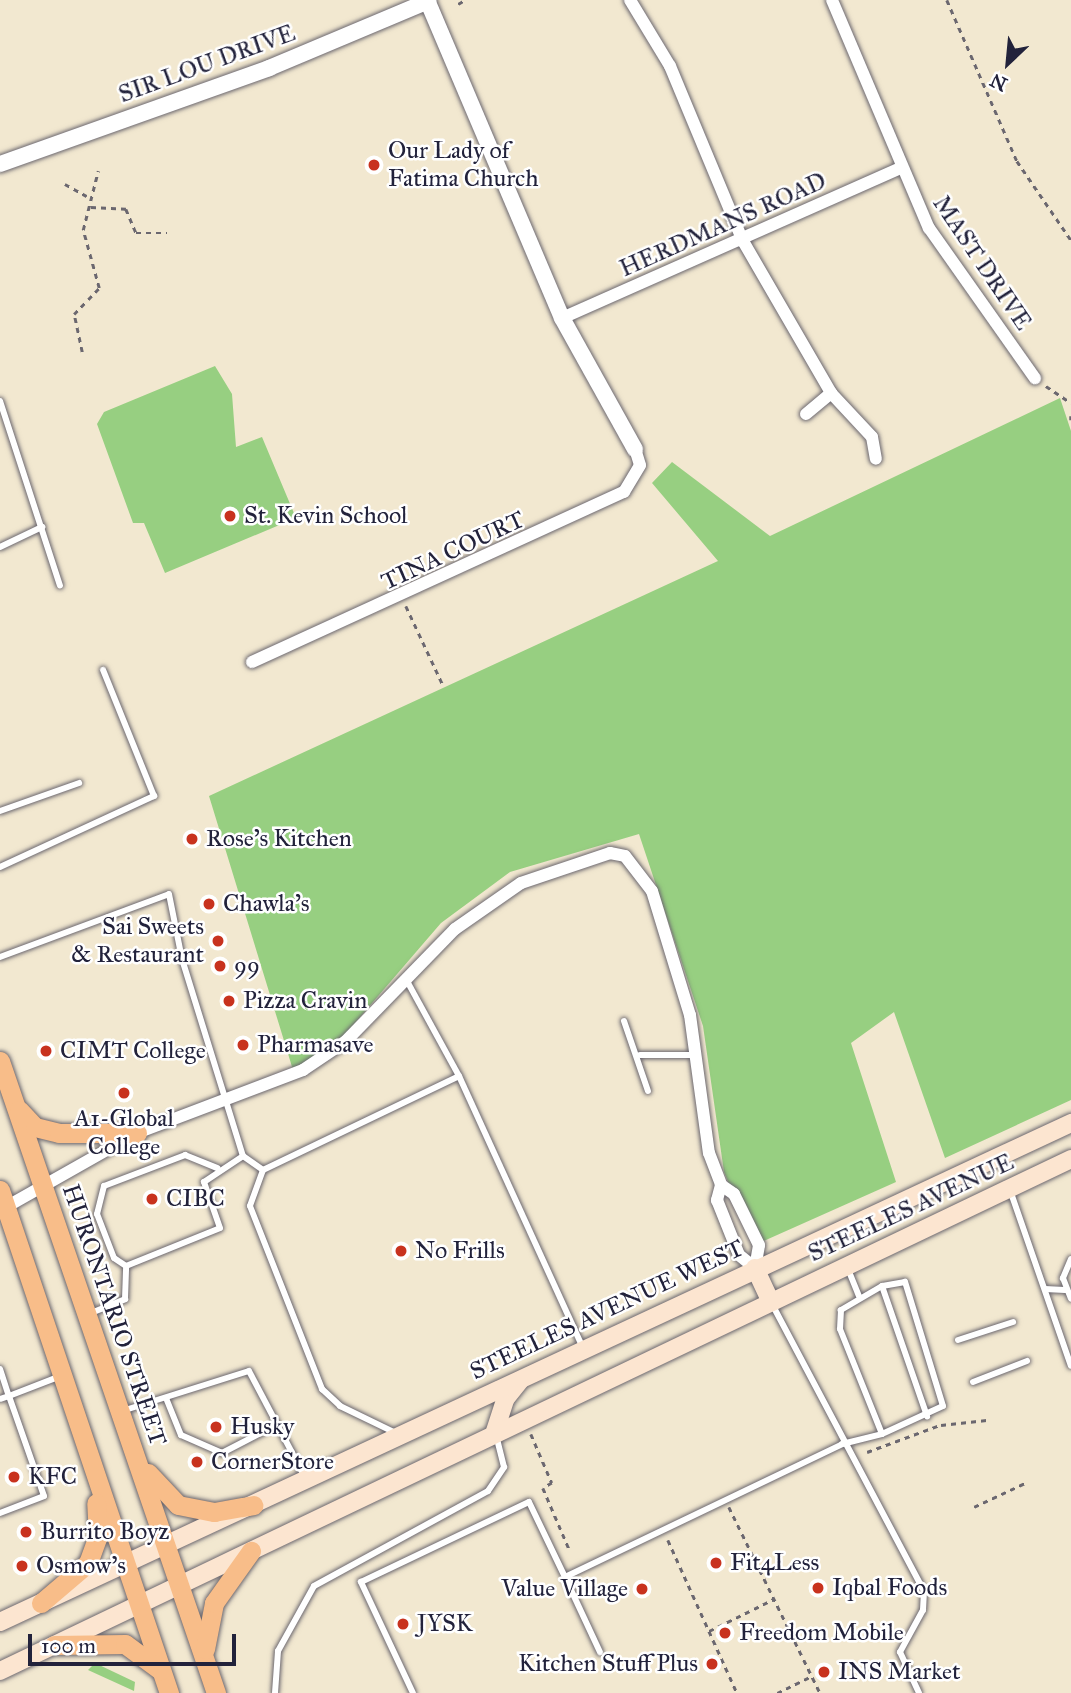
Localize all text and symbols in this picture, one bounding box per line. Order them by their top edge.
street label: SIR LOU DRIVE [115,19,299,109]
north arrow [973,28,1043,98]
text: N [986,68,1011,96]
place label: Our Lady of Fatima Church [388,137,539,193]
marker: Our Lady of Fatima Church [366,157,382,173]
street label: HERDMANS ROAD [615,166,831,284]
street label: MAST DRIVE [926,190,1038,336]
place label: St. Kevin School [244,502,408,530]
street label: TINA COURT [377,505,529,597]
marker: St. Kevin School [222,508,238,524]
place label: Rose’s Kitchen [206,825,352,853]
marker: Rose’s Kitchen [184,831,200,847]
place label: Chawla’s [223,890,309,918]
marker: Chawla’s [201,896,217,912]
place label: Sai Sweets & Restaurant [71,913,204,969]
marker: Sai Sweets & Restaurant [210,933,226,949]
place label: 99 [234,952,260,980]
marker: 99 [212,958,228,974]
place label: Pizza Cravin [243,987,367,1015]
marker: Pizza Cravin [221,993,237,1009]
place label: Pharmasave [257,1031,373,1059]
place label: CIMT College [60,1037,206,1065]
marker: Pharmasave [235,1037,251,1053]
marker: CIMT College [38,1043,54,1059]
marker: A1-Global College [116,1085,132,1101]
place label: A1-Global College [74,1105,174,1161]
street label: STEELES AVENUE [804,1148,1018,1268]
street label: HURONTARIO STREET [56,1180,172,1450]
place label: CIBC [166,1185,225,1213]
marker: CIBC [144,1191,160,1207]
street label: STEELES AVENUE WEST [466,1234,748,1386]
place label: No Frills [415,1237,505,1265]
marker: No Frills [393,1243,409,1259]
place label: Husky [230,1413,294,1441]
marker: Husky [208,1419,224,1435]
place label: CornerStore [211,1448,334,1476]
marker: CornerStore [189,1454,205,1470]
place label: KFC [28,1463,77,1491]
marker: KFC [6,1469,22,1485]
place label: Burrito Boyz [40,1518,169,1546]
marker: Burrito Boyz [18,1524,34,1540]
place label: Fit4Less [730,1549,819,1577]
place label: Osmow's [36,1552,126,1580]
marker: Fit4Less [708,1555,724,1571]
marker: Osmow's [14,1558,30,1574]
place label: Iqbal Foods [832,1574,947,1602]
place label: Value Village [501,1575,628,1603]
marker: Iqbal Foods [810,1580,826,1596]
marker: Value Village [634,1581,650,1597]
place label: JYSK [417,1610,473,1638]
marker: JYSK [395,1616,411,1632]
place label: Freedom Mobile [739,1619,904,1647]
scale bar [32,1620,240,1664]
marker: Freedom Mobile [717,1625,733,1641]
text: 100 m [41,1633,96,1659]
place label: Kitchen Stuff Plus [518,1650,698,1678]
marker: Kitchen Stuff Plus [704,1656,720,1672]
place label: INS Market [838,1658,961,1686]
marker: INS Market [816,1664,832,1680]

